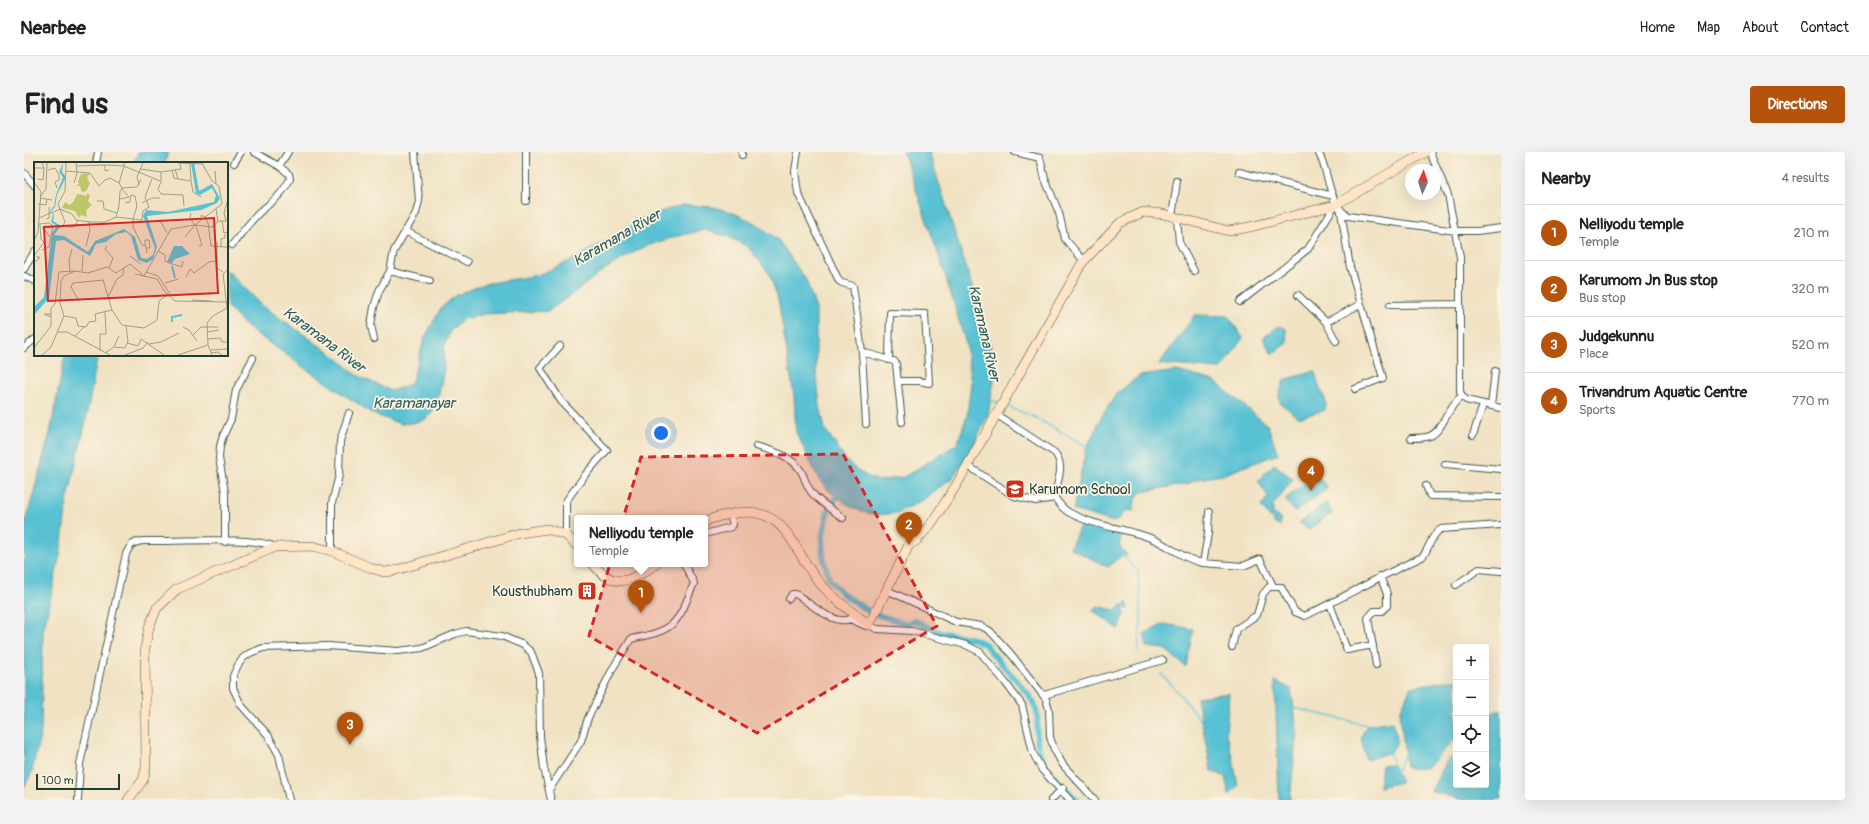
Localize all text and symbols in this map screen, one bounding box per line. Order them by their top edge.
text: Nearbee [20,16,86,40]
text: Home [1640,19,1675,36]
text: Map [1697,19,1720,36]
text: About [1742,19,1778,36]
text: Contact [1800,19,1849,36]
button: Directions [1750,86,1845,123]
text: Find us [24,87,108,122]
inset map [34,162,228,356]
north arrow [1405,164,1441,200]
text: Nearby [1541,168,1590,189]
text: 4 results [1782,170,1829,186]
water label: Karamana River [570,204,666,271]
text: Nelliyodu temple [1579,215,1684,234]
text: 1 [1551,225,1557,241]
text: 210 m [1793,225,1829,241]
text: Temple [1579,234,1619,250]
text: Karumom Jn Bus stop [1579,271,1718,290]
text: 2 [1550,281,1558,297]
text: 320 m [1791,281,1829,297]
water label: Karamana River [964,283,1005,385]
text: Bus stop [1579,290,1626,306]
water label: Karamana River [279,303,370,378]
text: Judgekunnu [1579,327,1654,346]
text: 3 [1550,337,1558,353]
text: 520 m [1791,337,1829,353]
text: Place [1579,346,1608,362]
text: Trivandrum Aquatic Centre [1579,383,1747,402]
text: 4 [1550,393,1558,409]
text: 770 m [1792,393,1829,409]
water label: Karamanayar [373,394,457,413]
text: Sports [1579,402,1615,418]
your location [651,423,671,443]
pin: 4 [1298,458,1324,491]
school or university icon: Karumom School [1004,478,1026,500]
place label: Karumom School [1029,481,1131,498]
pin: 2 [896,512,922,545]
popup [574,515,708,567]
text: Nelliyodu temple [589,524,693,543]
text: Temple [589,543,629,559]
building icon: Kousthubham [576,580,598,602]
pin: 1 [628,580,654,613]
place label: Kousthubham [492,583,573,600]
map controls [1453,644,1489,788]
button: + [1453,644,1489,680]
button: − [1453,680,1489,716]
pin: 3 [337,712,363,745]
button: locate [1453,716,1489,752]
button: layers [1453,752,1489,788]
scale bar [36,772,120,791]
text: 100 m [42,774,73,787]

